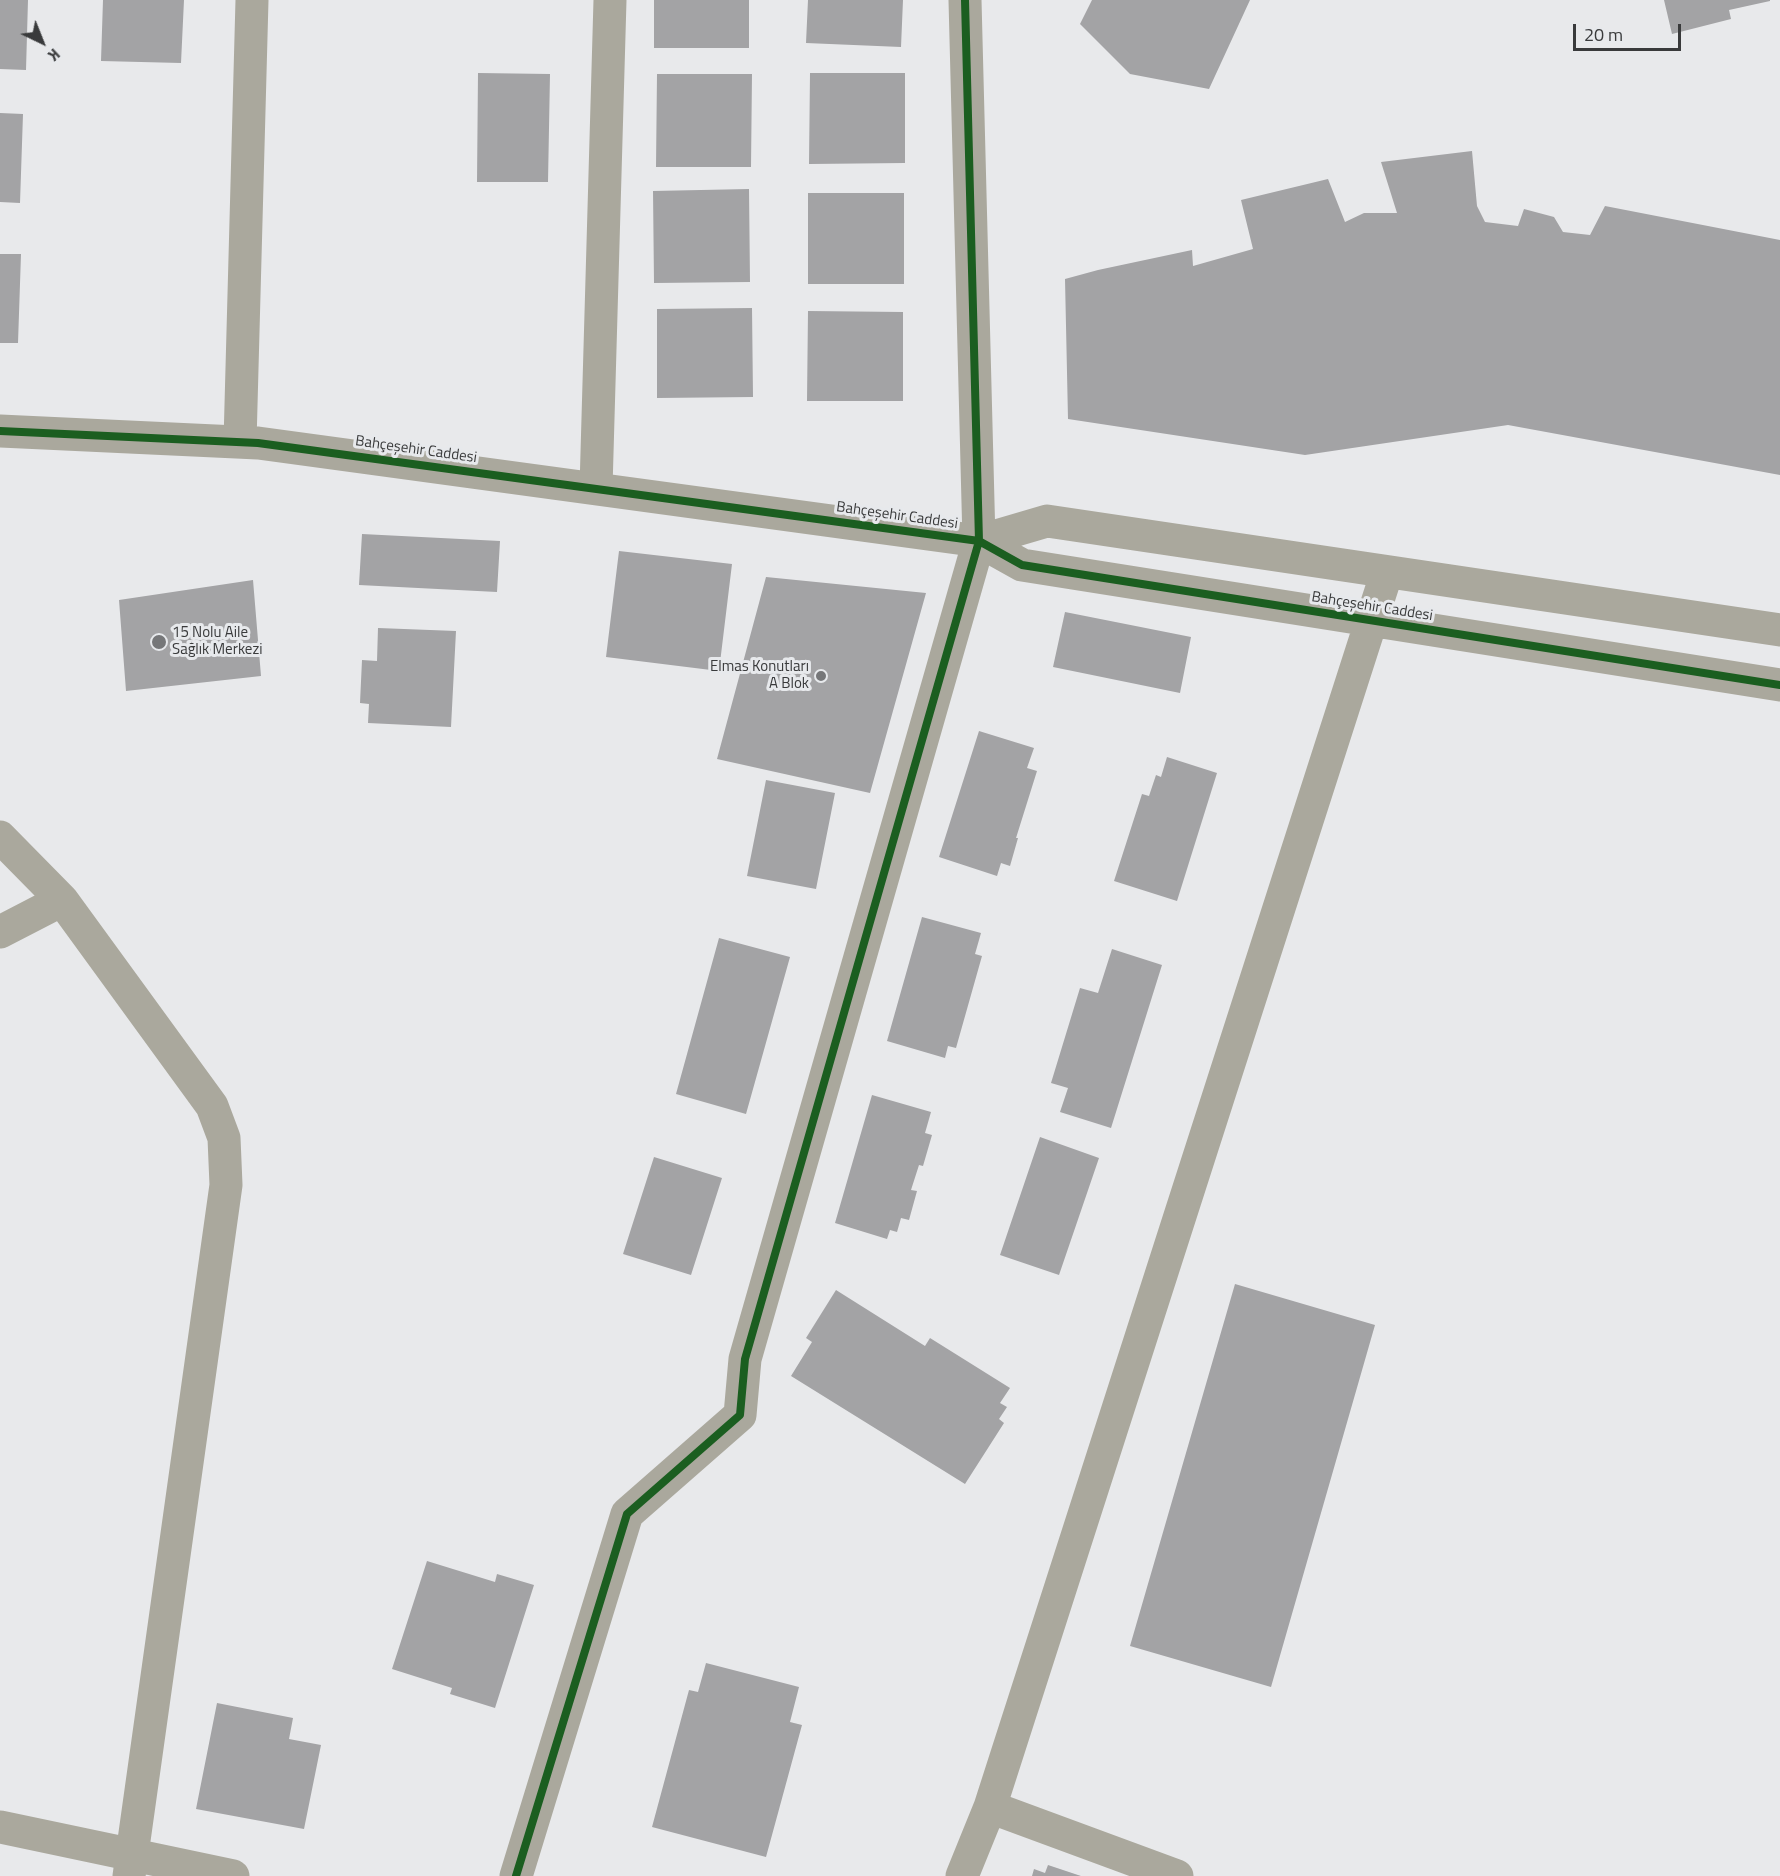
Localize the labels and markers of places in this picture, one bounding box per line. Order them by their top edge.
place label: 15 Nolu Aile Sağlık Merkezi [172,624,263,659]
marker: 15 Nolu Aile Sağlık Merkezi [150,633,168,651]
place label: Elmas Konutları A Blok [710,658,809,693]
marker: Elmas Konutları A Blok [814,669,828,683]

